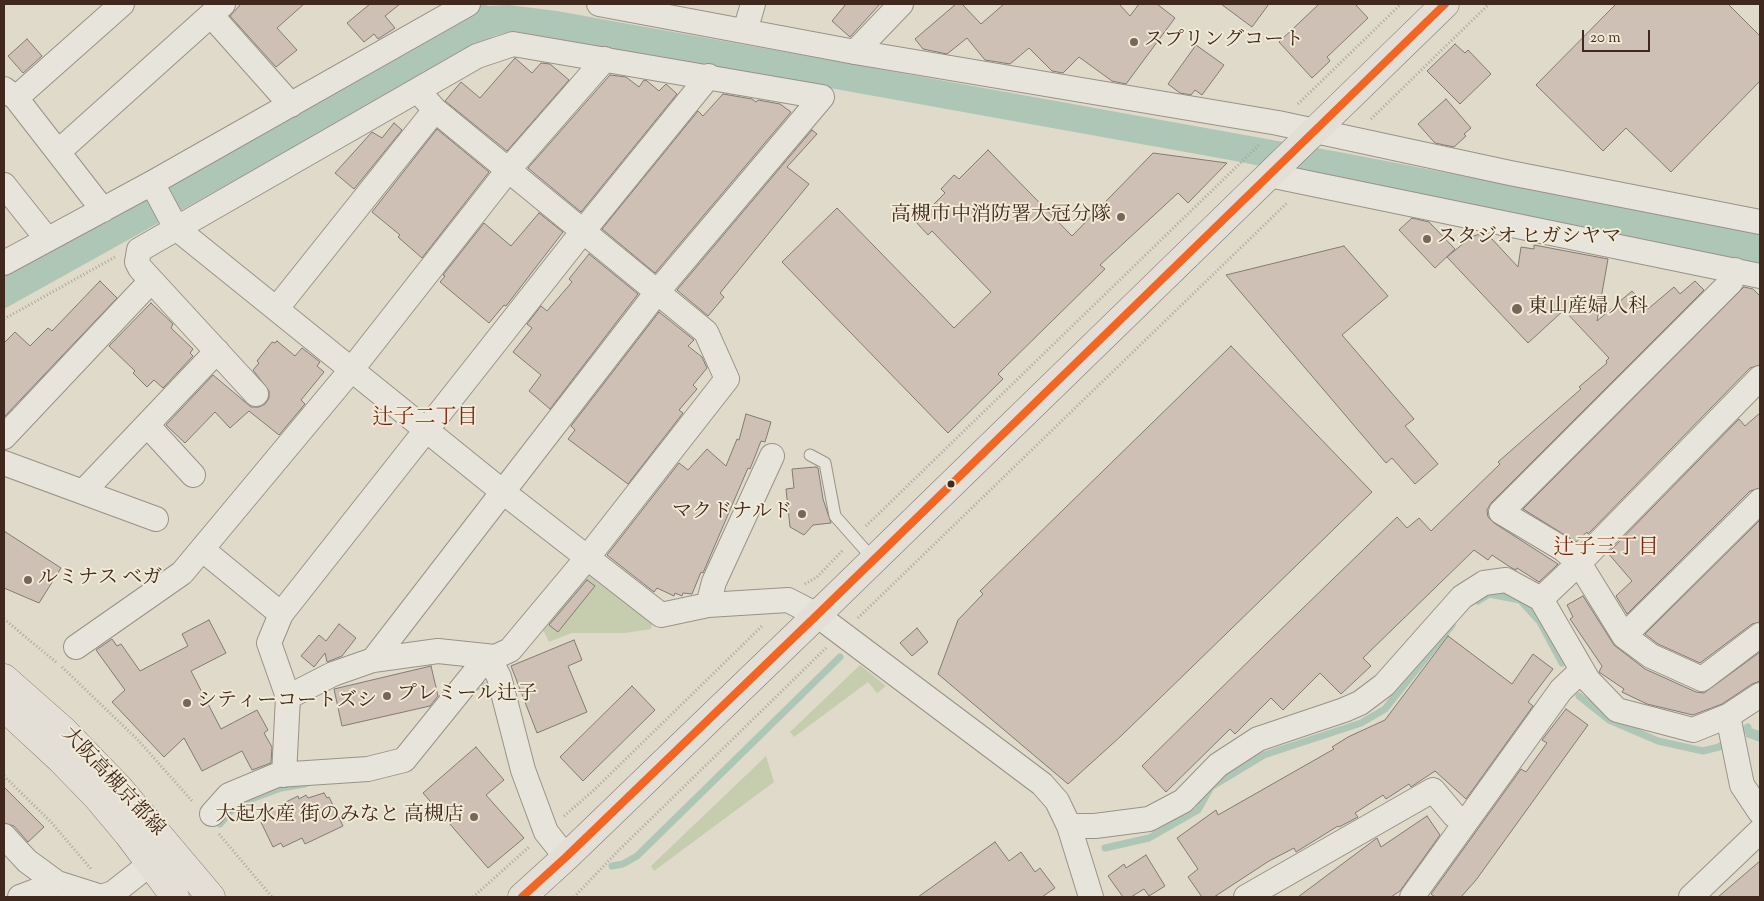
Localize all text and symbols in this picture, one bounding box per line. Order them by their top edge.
scale bar [1584,20,1652,52]
text: 20 m [1590,28,1621,49]
place label: スプリングコート [1144,30,1304,54]
marker: スプリングコート [1128,36,1140,48]
place label: 高槻市中消防署大冠分隊 [891,205,1111,229]
marker: 高槻市中消防署大冠分隊 [1115,211,1127,223]
place label: スタジオ ヒガシヤマ [1437,227,1621,251]
marker: スタジオ ヒガシヤマ [1421,233,1433,245]
place label: 東山産婦人科 [1528,297,1648,321]
marker: 東山産婦人科 [1510,302,1524,316]
district label: 辻子二丁目 [373,406,477,432]
unlabelled marker [946,479,956,489]
place label: マクドナルド [672,502,792,526]
marker: マクドナルド [796,508,808,520]
district label: 辻子三丁目 [1554,536,1658,562]
place label: ルミナス ベガ [38,568,162,592]
marker: ルミナス ベガ [22,574,34,586]
place label: プレミール辻子 [397,684,537,708]
marker: プレミール辻子 [381,690,393,702]
place label: シティーコートズシ [197,691,377,715]
marker: シティーコートズシ [181,697,193,709]
street label: 大阪高槻京都線 [55,724,169,842]
place label: 大起水産 街のみなと 高槻店 [215,805,464,829]
marker: 大起水産 街のみなと 高槻店 [468,811,480,823]

